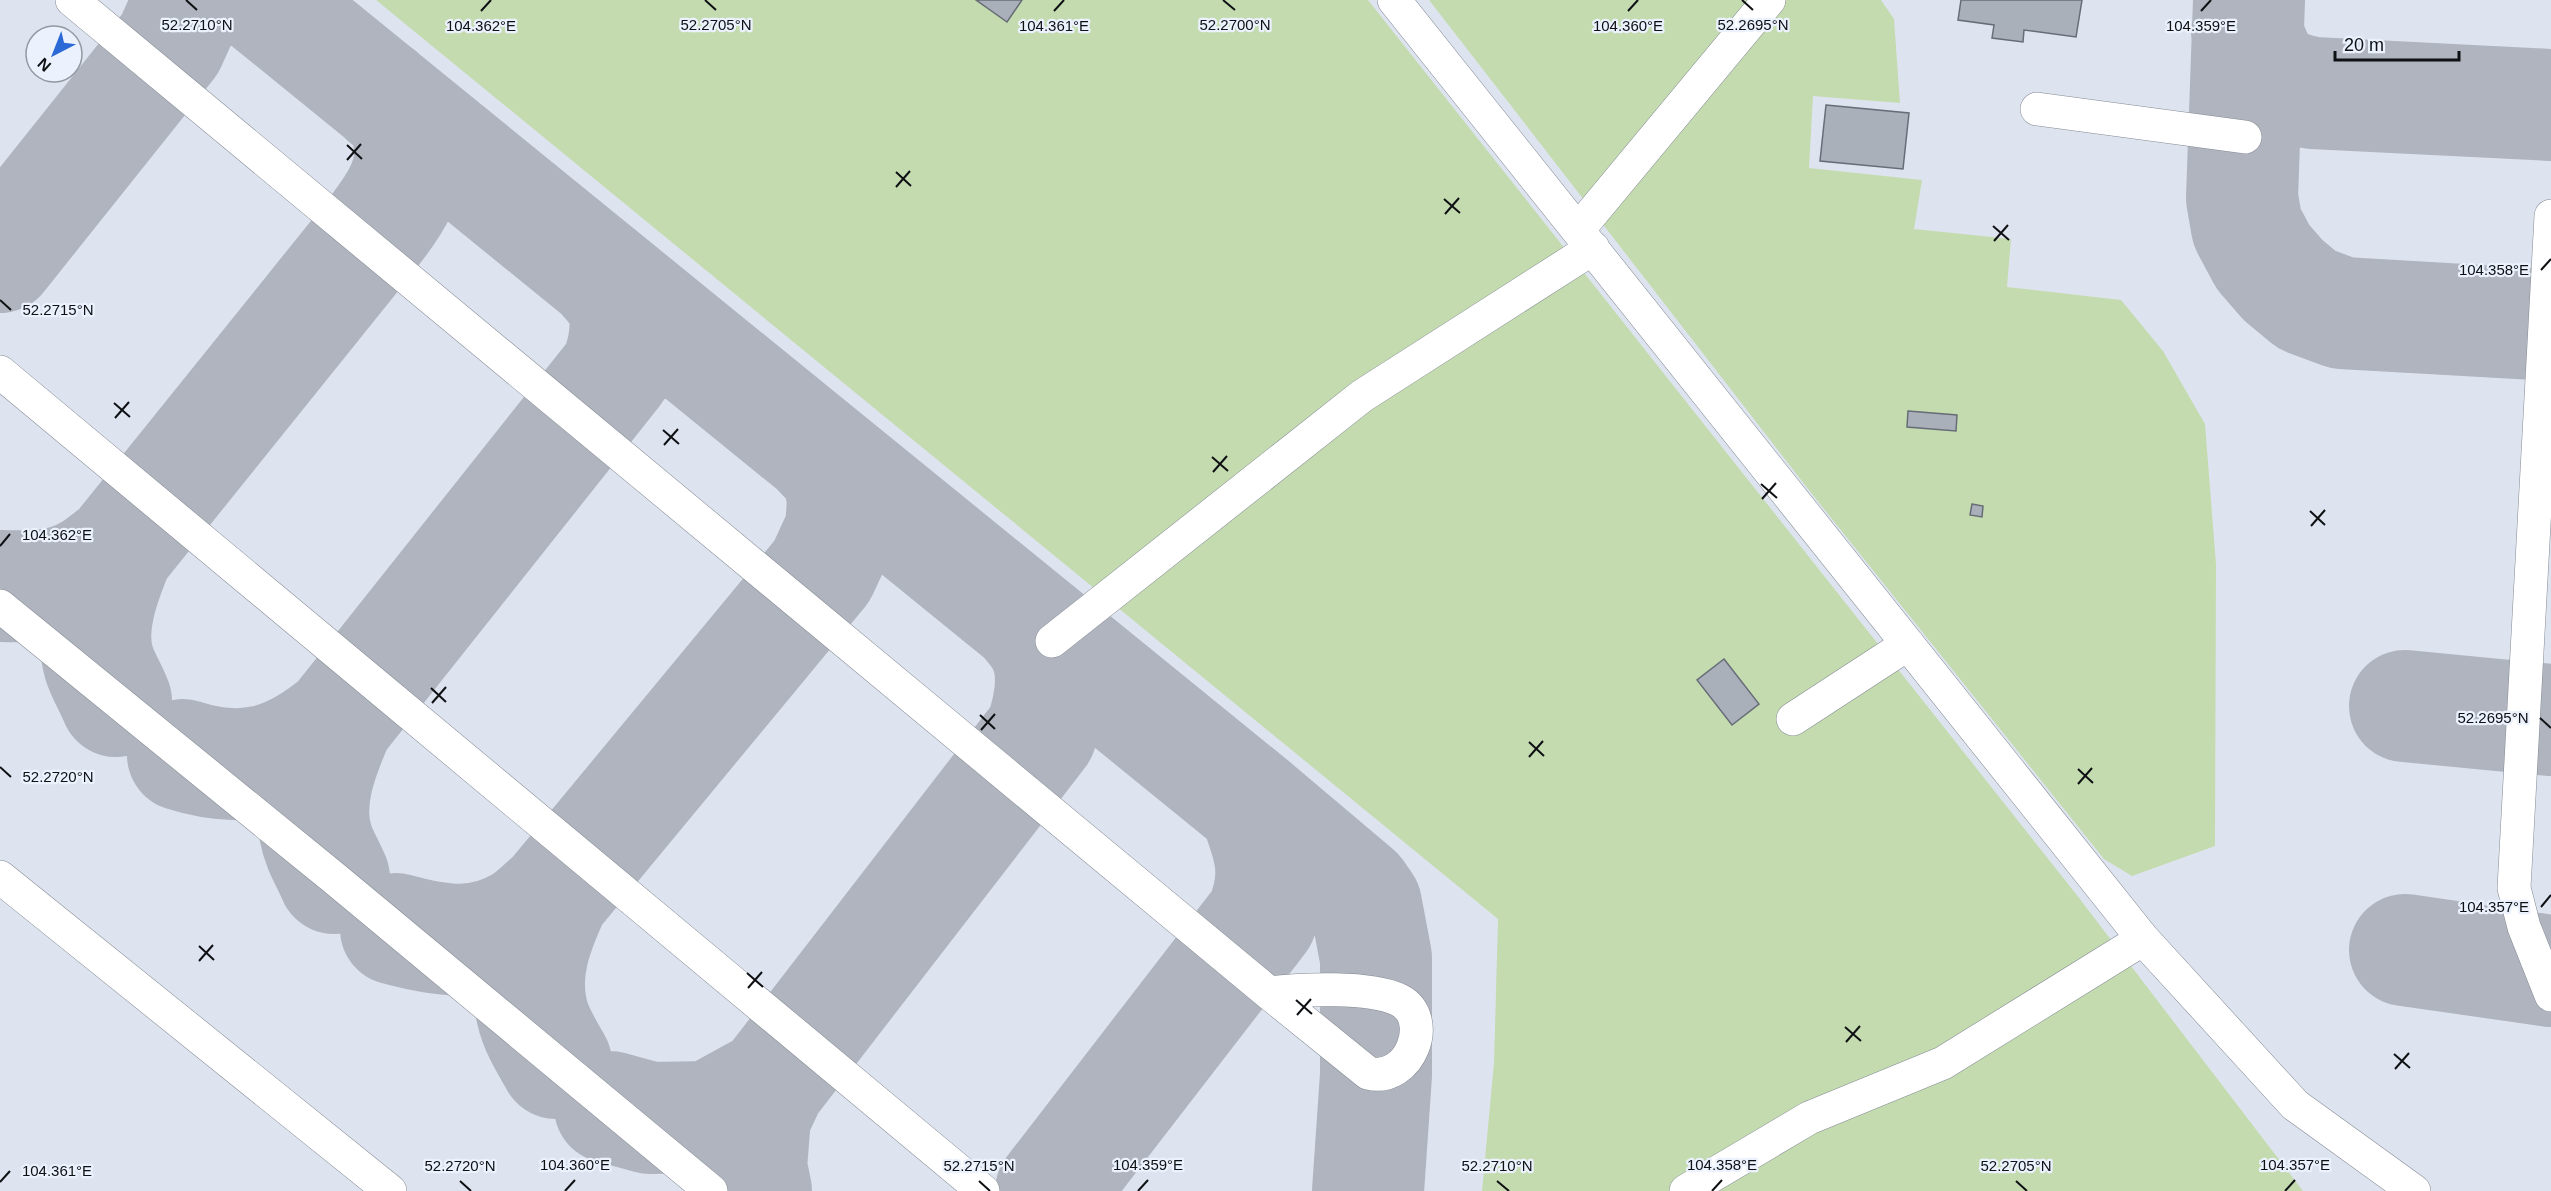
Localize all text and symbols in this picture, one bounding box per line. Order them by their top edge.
text: 52.2710°N [161,16,233,33]
text: 52.2705°N [680,16,752,33]
text: 52.2700°N [1199,16,1271,33]
text: 52.2695°N [1717,16,1789,33]
text: 104.362°E [446,17,516,34]
text: 104.361°E [1019,17,1089,34]
text: 104.360°E [1593,17,1663,34]
text: 104.359°E [2166,17,2236,34]
north arrow [24,24,84,84]
scale bar [2335,24,2460,62]
text: 20 m [2344,35,2384,55]
text: N [34,55,54,75]
text: 104.358°E [2459,261,2529,278]
text: 52.2715°N [22,301,94,318]
text: 104.362°E [22,526,92,543]
text: 52.2695°N [2457,709,2529,726]
text: 52.2720°N [22,768,94,785]
text: 104.357°E [2459,898,2529,915]
text: 104.360°E [540,1156,610,1173]
text: 104.359°E [1113,1156,1183,1173]
text: 104.358°E [1687,1156,1757,1173]
text: 104.357°E [2260,1156,2330,1173]
text: 52.2720°N [424,1157,496,1174]
text: 52.2715°N [943,1157,1015,1174]
text: 52.2710°N [1461,1157,1533,1174]
text: 52.2705°N [1980,1157,2052,1174]
text: 104.361°E [22,1162,92,1179]

